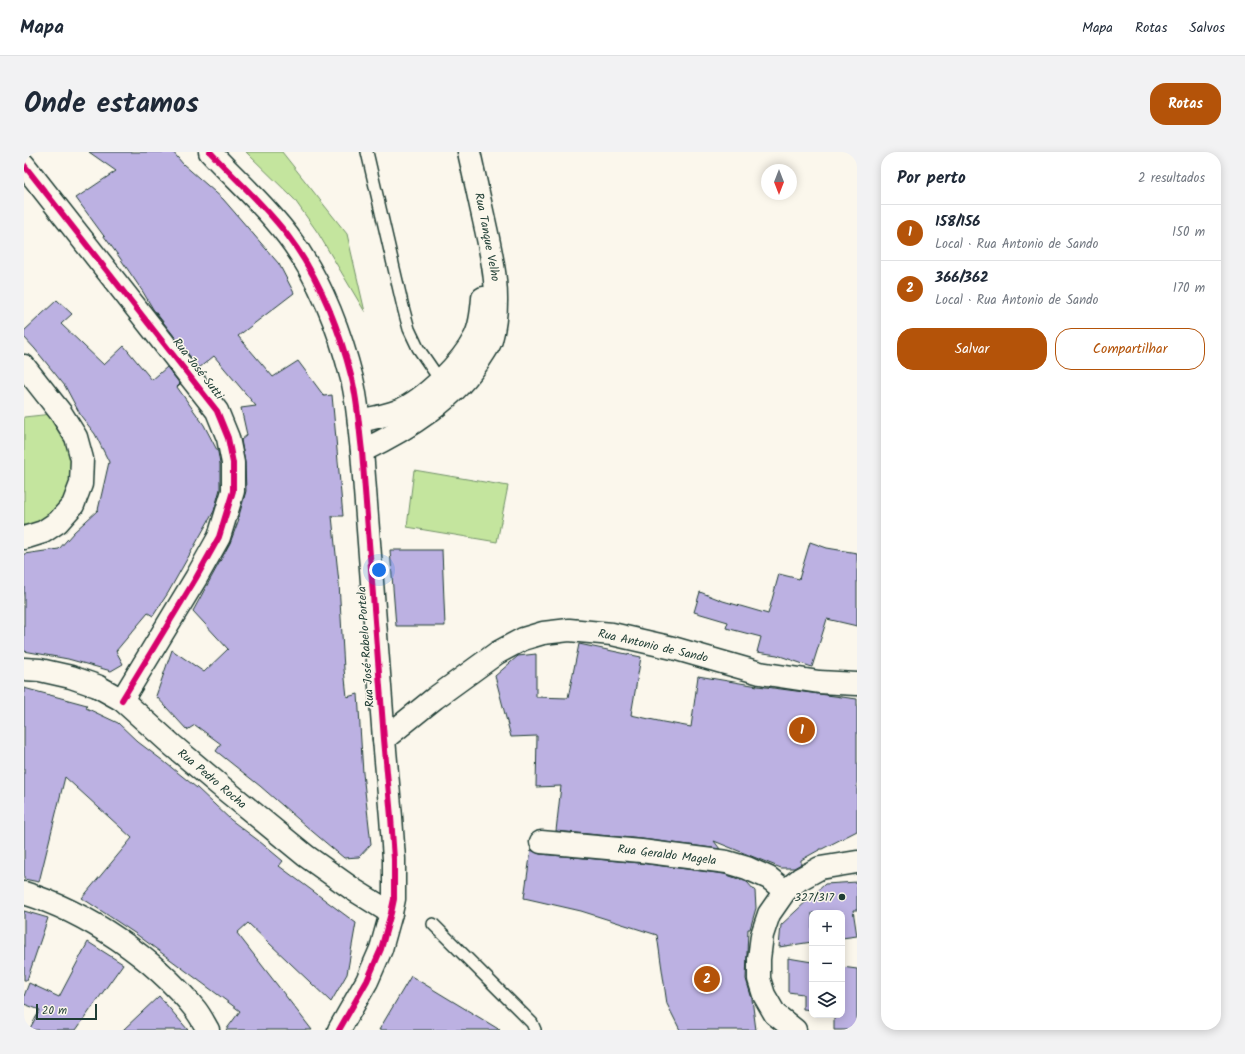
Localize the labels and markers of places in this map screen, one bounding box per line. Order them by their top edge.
pin: 1 [789,715,815,745]
place label: 327/317 [794,888,834,907]
marker: 327/317 [837,892,847,902]
pin: 2 [694,964,720,994]

